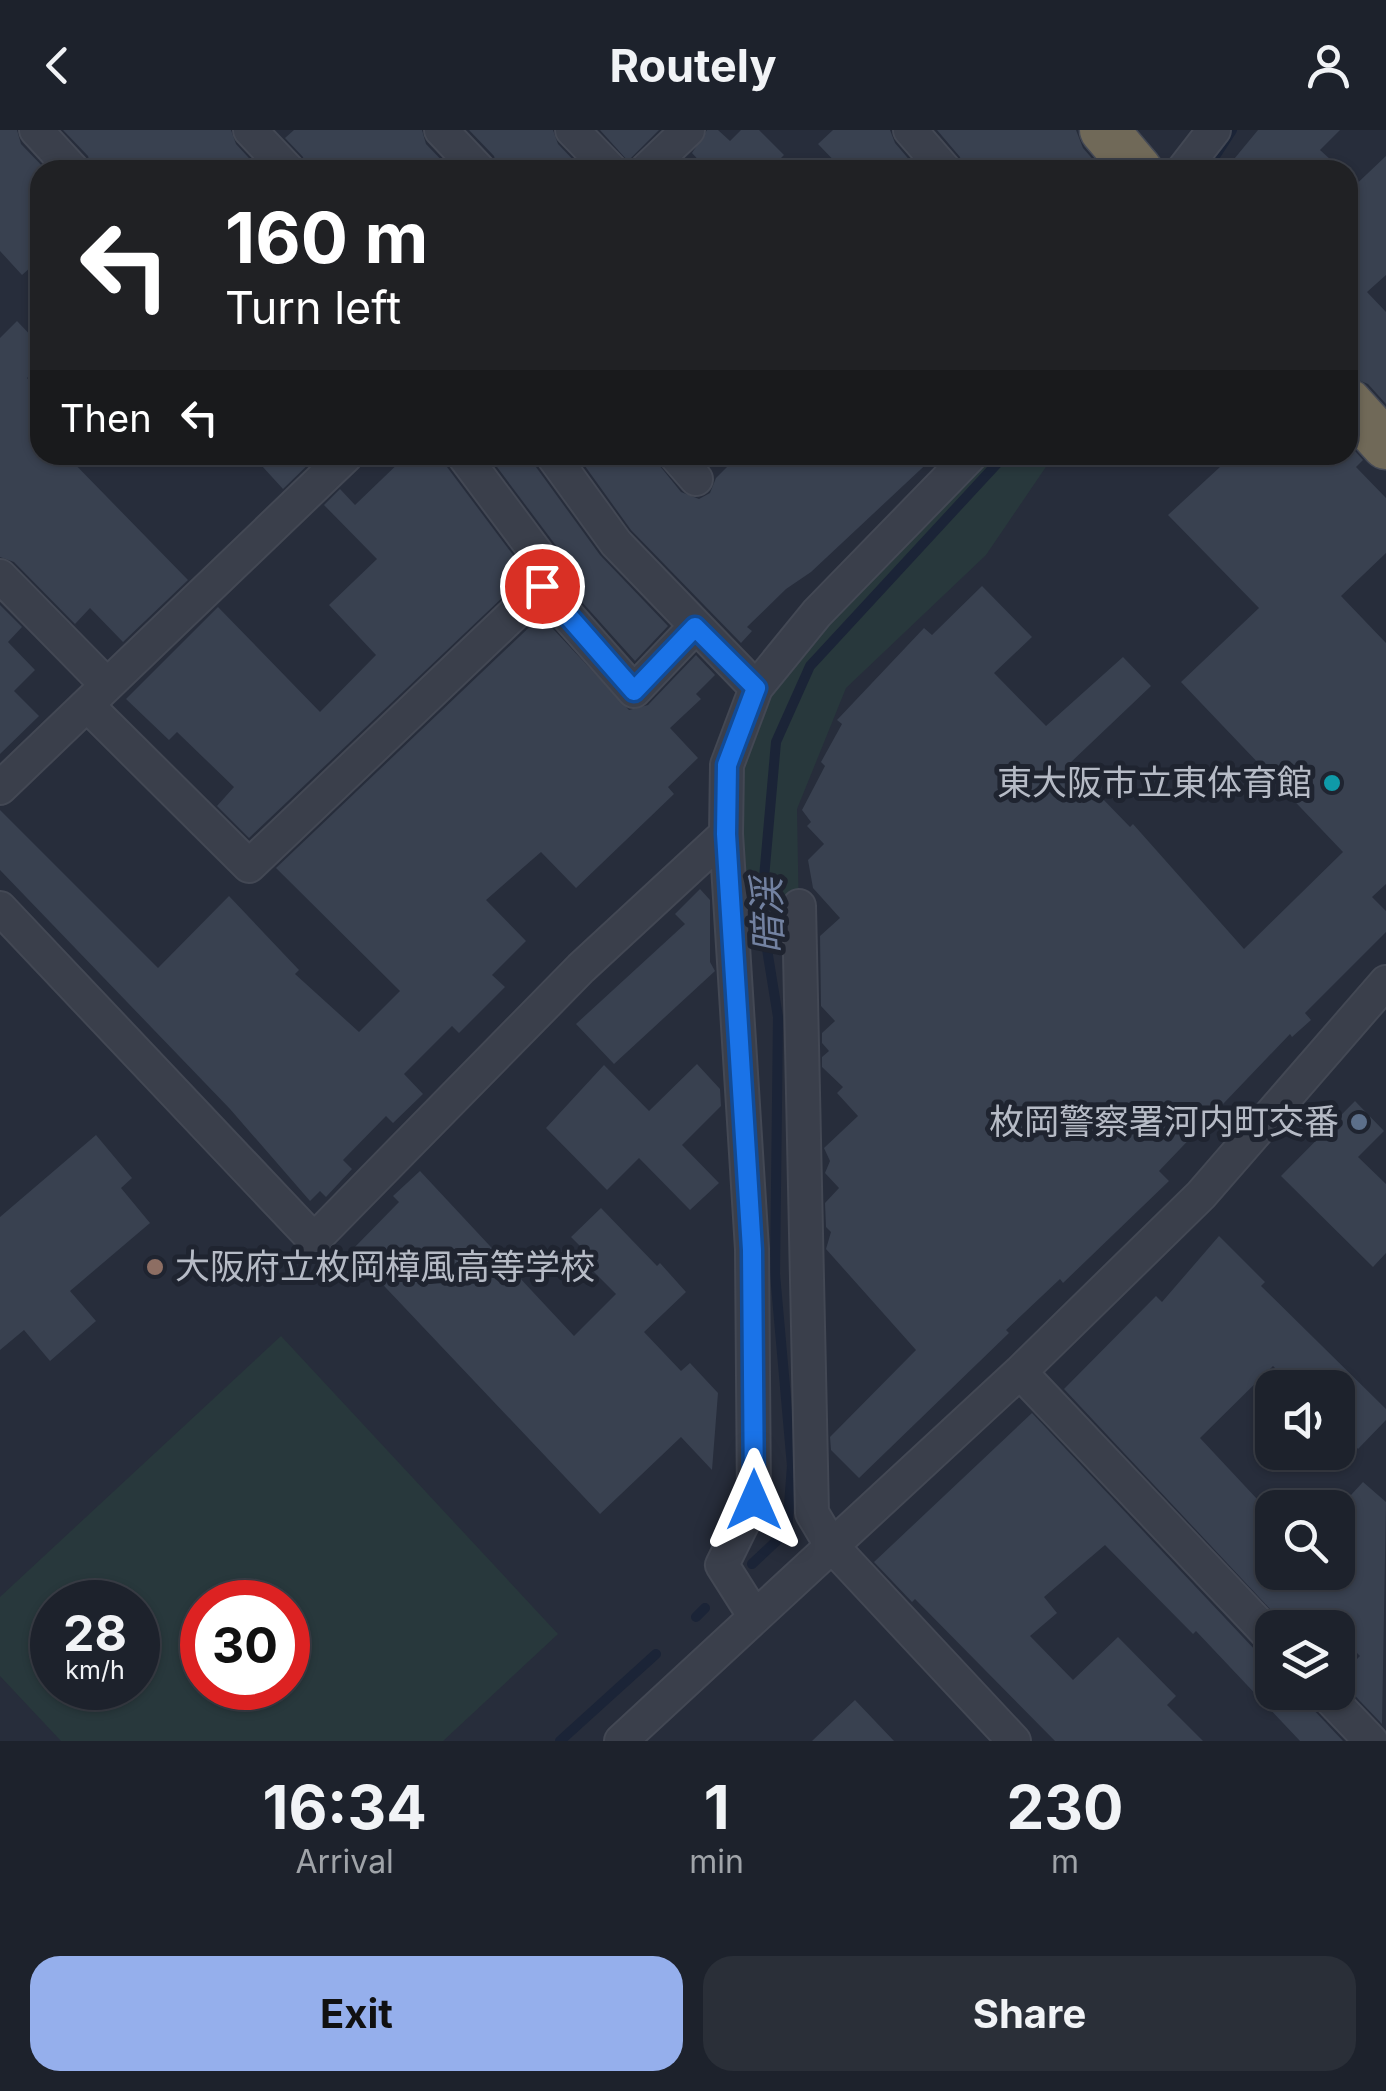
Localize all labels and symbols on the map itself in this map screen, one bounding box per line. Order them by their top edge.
pin [500,544,585,629]
place label: 東大阪市立東体育館 [997,761,1312,803]
marker: 東大阪市立東体育館 [1321,772,1343,794]
water label: 暗渓 [743,872,791,955]
place label: 枚岡警察署河内町交番 [989,1100,1339,1142]
marker: 枚岡警察署河内町交番 [1348,1111,1370,1133]
place label: 大阪府立枚岡樟風高等学校 [175,1245,595,1287]
marker: 大阪府立枚岡樟風高等学校 [144,1256,166,1278]
position arrow [702,1448,806,1552]
speed limit sign: 30 [180,1580,310,1710]

